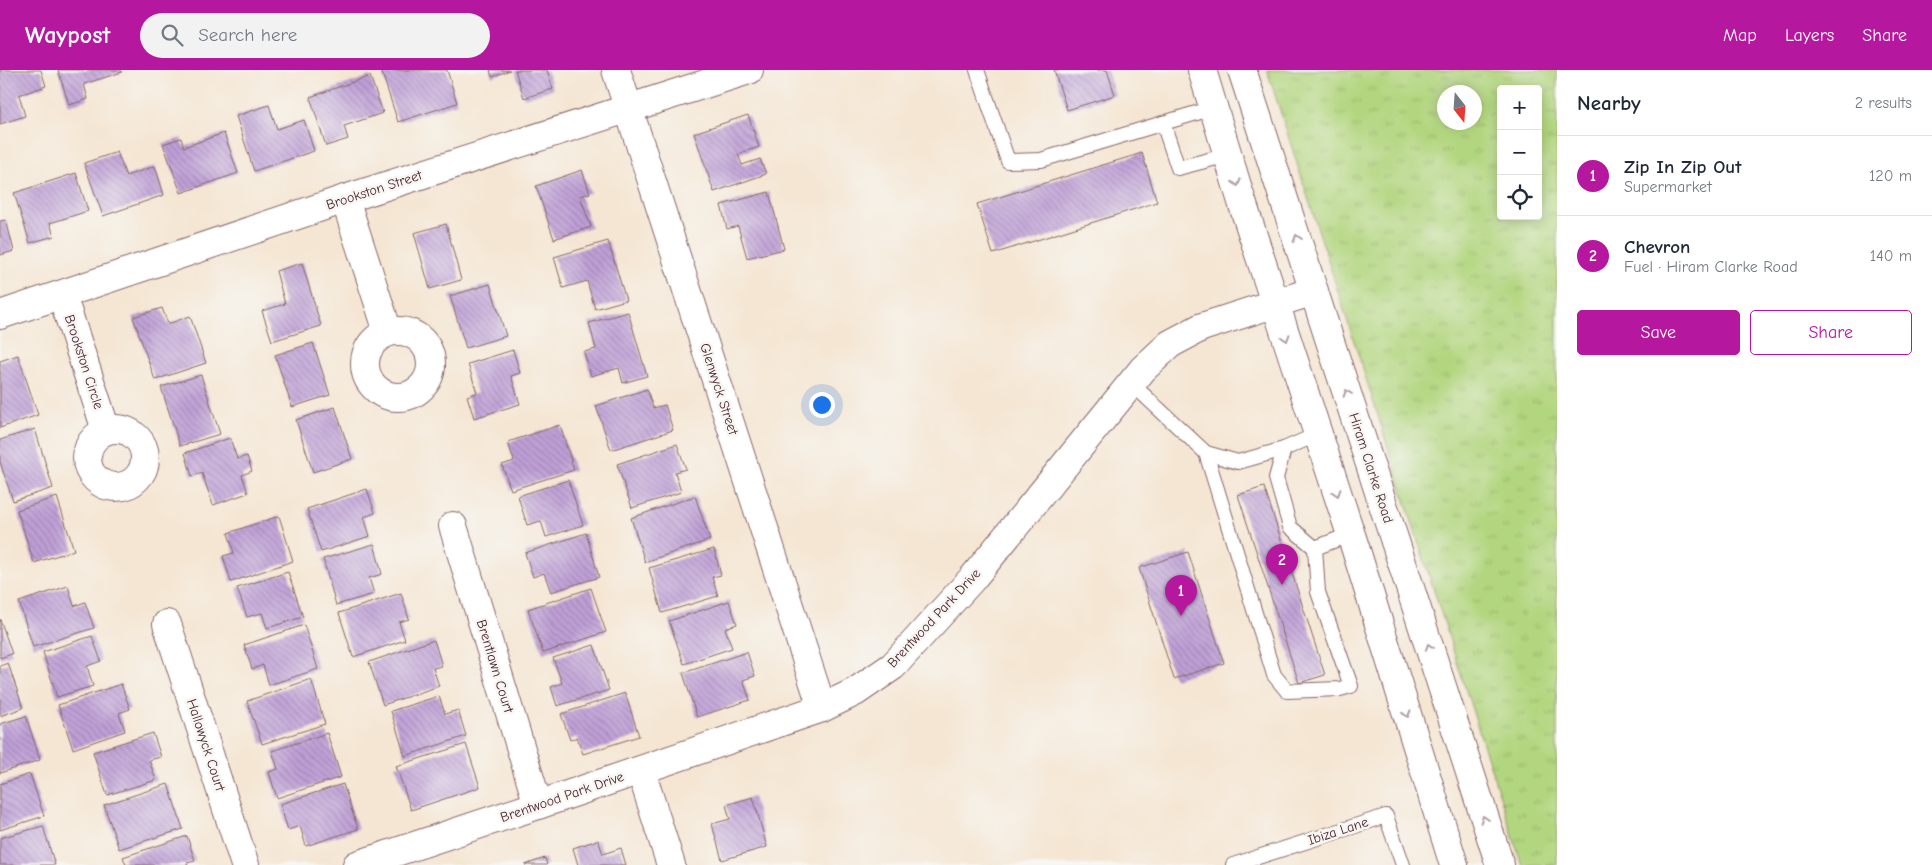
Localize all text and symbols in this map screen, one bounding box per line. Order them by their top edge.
search box [140,13,490,58]
text: Waypost [25,21,110,49]
icon: search [158,21,186,49]
text: Search here [198,24,297,46]
text: Map [1723,25,1757,46]
text: Layers [1785,25,1834,46]
text: Share [1862,25,1907,46]
north arrow [1437,85,1482,130]
map controls [1497,85,1542,220]
button: + [1497,85,1542,130]
text: Nearby [1577,91,1641,115]
text: 2 results [1855,94,1912,112]
button: − [1497,130,1542,175]
text: Zip In Zip Out [1624,156,1741,178]
street label: Brookston Street [324,166,425,214]
text: 1 [1590,167,1596,185]
text: 120 m [1869,167,1912,185]
button: locate [1497,175,1542,220]
text: Supermarket [1624,178,1712,196]
one-way arrow [1231,179,1241,187]
one-way arrow [1292,235,1302,243]
text: Chevron [1624,236,1690,258]
text: 2 [1589,247,1597,265]
text: 140 m [1870,247,1912,265]
text: Fuel · Hiram Clarke Road [1624,258,1798,276]
button: Save [1577,310,1740,355]
button: Share [1750,310,1912,355]
street label: Brookston Circle [61,312,107,412]
one-way arrow [1281,333,1291,342]
street label: Glenwyck Street [696,341,742,438]
one-way arrow [1342,389,1352,398]
your location [809,392,835,418]
street label: Hiram Clarke Road [1345,411,1397,525]
one-way arrow [1331,488,1341,496]
pin: 2 [1266,544,1298,585]
street label: Brentwood Park Drive [884,565,984,671]
pin: 1 [1165,575,1197,616]
street label: Brentlawn Court [473,617,518,716]
one-way arrow [1425,644,1435,652]
street label: Hallowyck Court [183,697,229,794]
one-way arrow [1401,710,1411,718]
street label: Brentwood Park Drive [498,768,626,826]
street label: Ibiza Lane [1306,813,1370,849]
one-way arrow [1480,815,1490,823]

